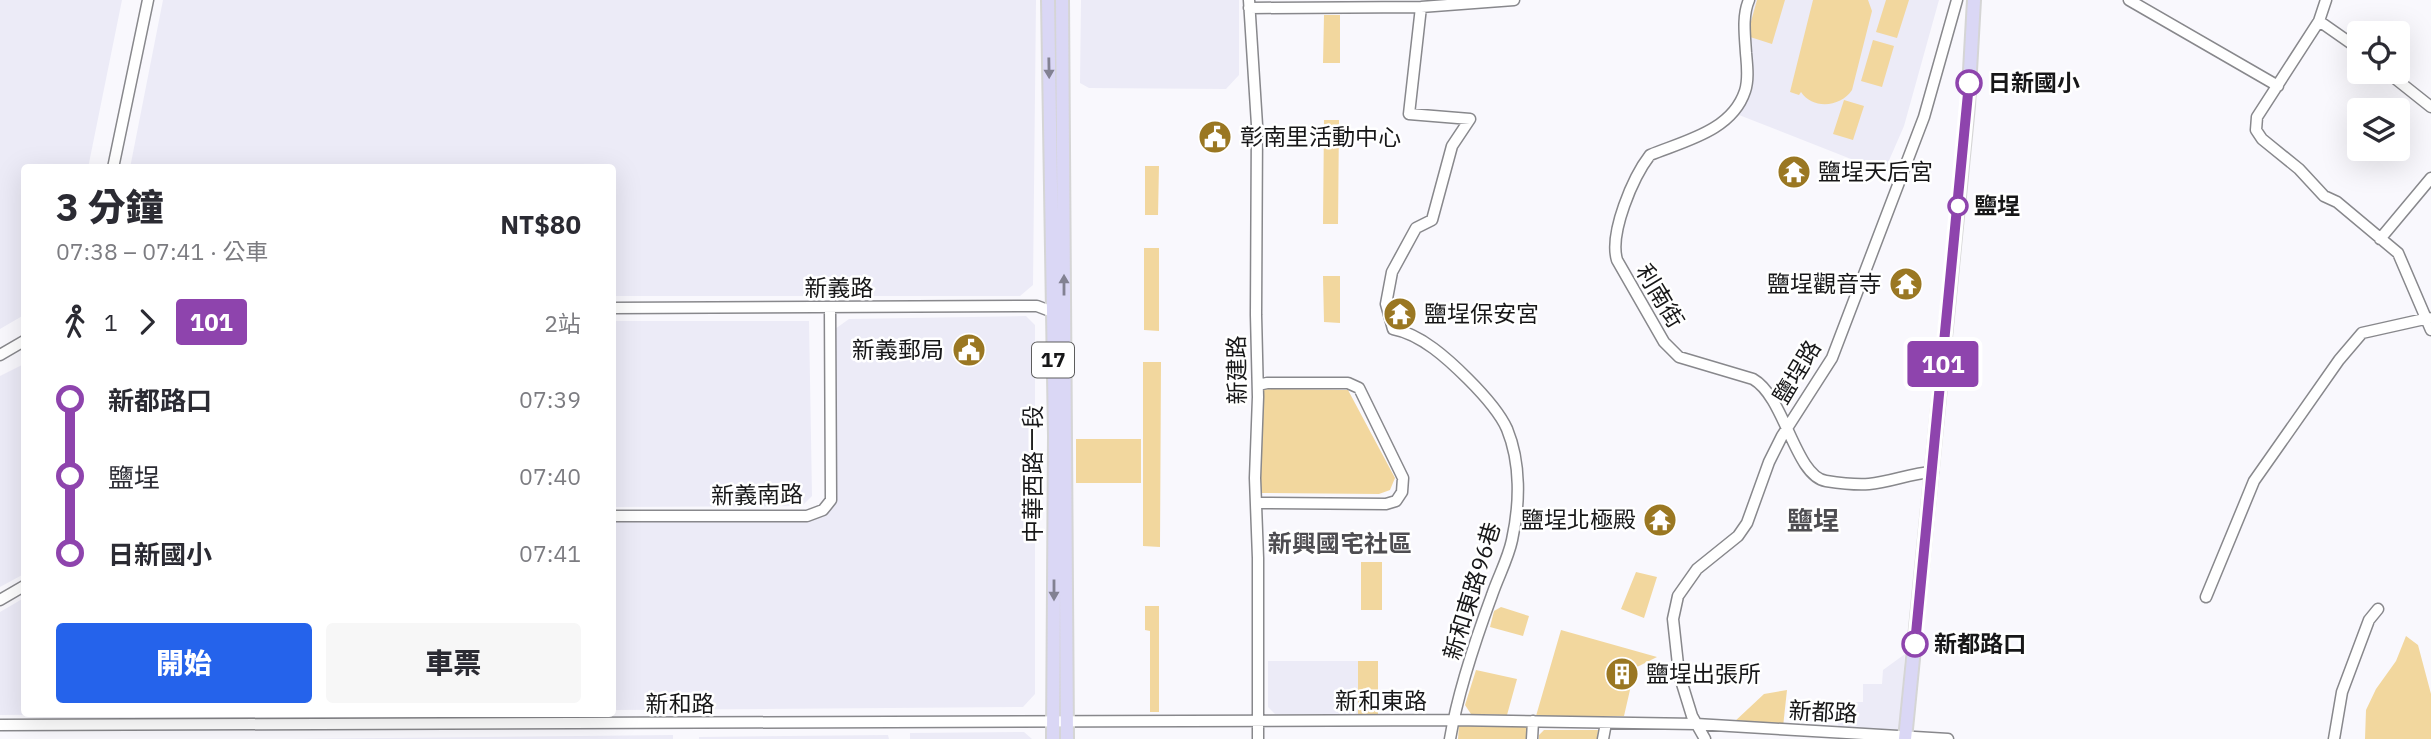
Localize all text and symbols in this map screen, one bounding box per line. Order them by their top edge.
map controls [2347,21,2410,161]
button: locate [2347,21,2410,84]
one-way arrow [1043,57,1055,79]
place label: 日新國小 [1988,67,2080,97]
marker: 日新國小 [1956,70,1982,96]
button: layers [2347,98,2410,161]
public building icon: 彰南里活動中心 [1196,118,1234,156]
place label: 彰南里活動中心 [1240,121,1401,151]
temple icon: 鹽埕天后宮 [1775,153,1813,191]
place label: 鹽埕天后宮 [1818,156,1933,186]
text: 3 分鐘 [56,182,164,231]
place label: 鹽埕 [1974,190,2020,220]
marker: 鹽埕 [1948,196,1968,216]
text: NT$80 [500,207,581,241]
text: 07:38 – 07:41 · 公車 [56,236,269,266]
street label: 利南街 [1630,258,1691,333]
temple icon: 鹽埕觀音寺 [1887,265,1925,303]
place label: 鹽埕觀音寺 [1767,268,1882,298]
street label: 新義路 [805,272,874,302]
one-way arrow [1058,274,1070,296]
temple icon: 鹽埕保安宮 [1381,295,1419,333]
place label: 鹽埕保安宮 [1424,298,1539,328]
icon: walk [56,303,94,341]
icon: forward [128,303,166,341]
text: 101 [190,306,233,338]
text: 1 [104,307,118,337]
text: 2站 [544,308,581,338]
public building icon: 新義郵局 [950,331,988,369]
place label: 新義郵局 [852,334,944,364]
street label: 鹽埕路 [1766,334,1827,409]
street label: 新建路 [1220,335,1252,405]
line badge: 101 [1903,341,1983,387]
road number: 17 [1032,342,1074,378]
text: 101 [1921,348,1965,380]
text: 新都路口 [108,383,212,417]
text: 07:39 [519,384,581,414]
street label: 中華西路一段 [1017,405,1047,543]
text: 鹽埕 [108,460,160,494]
text: 07:40 [519,461,581,491]
street label: 新義南路 [711,478,803,510]
temple icon: 鹽埕北極殿 [1641,501,1679,539]
district label: 鹽埕 [1787,503,1839,537]
place label: 鹽埕北極殿 [1521,504,1636,534]
street label: 新和東路96巷 [1436,518,1506,663]
district label: 新興國宅社區 [1268,527,1412,559]
text: 日新國小 [108,537,212,571]
text: 07:41 [519,538,581,568]
one-way arrow [1048,579,1060,601]
button: 開始 [56,623,312,703]
button: 車票 [326,623,581,703]
place label: 新都路口 [1934,628,2026,658]
marker: 新都路口 [1902,631,1928,657]
building icon: 鹽埕出張所 [1603,655,1641,693]
place label: 鹽埕出張所 [1646,658,1761,688]
street label: 新和東路 [1335,685,1427,715]
street label: 新和路 [646,688,715,718]
street label: 新都路 [1788,694,1858,728]

